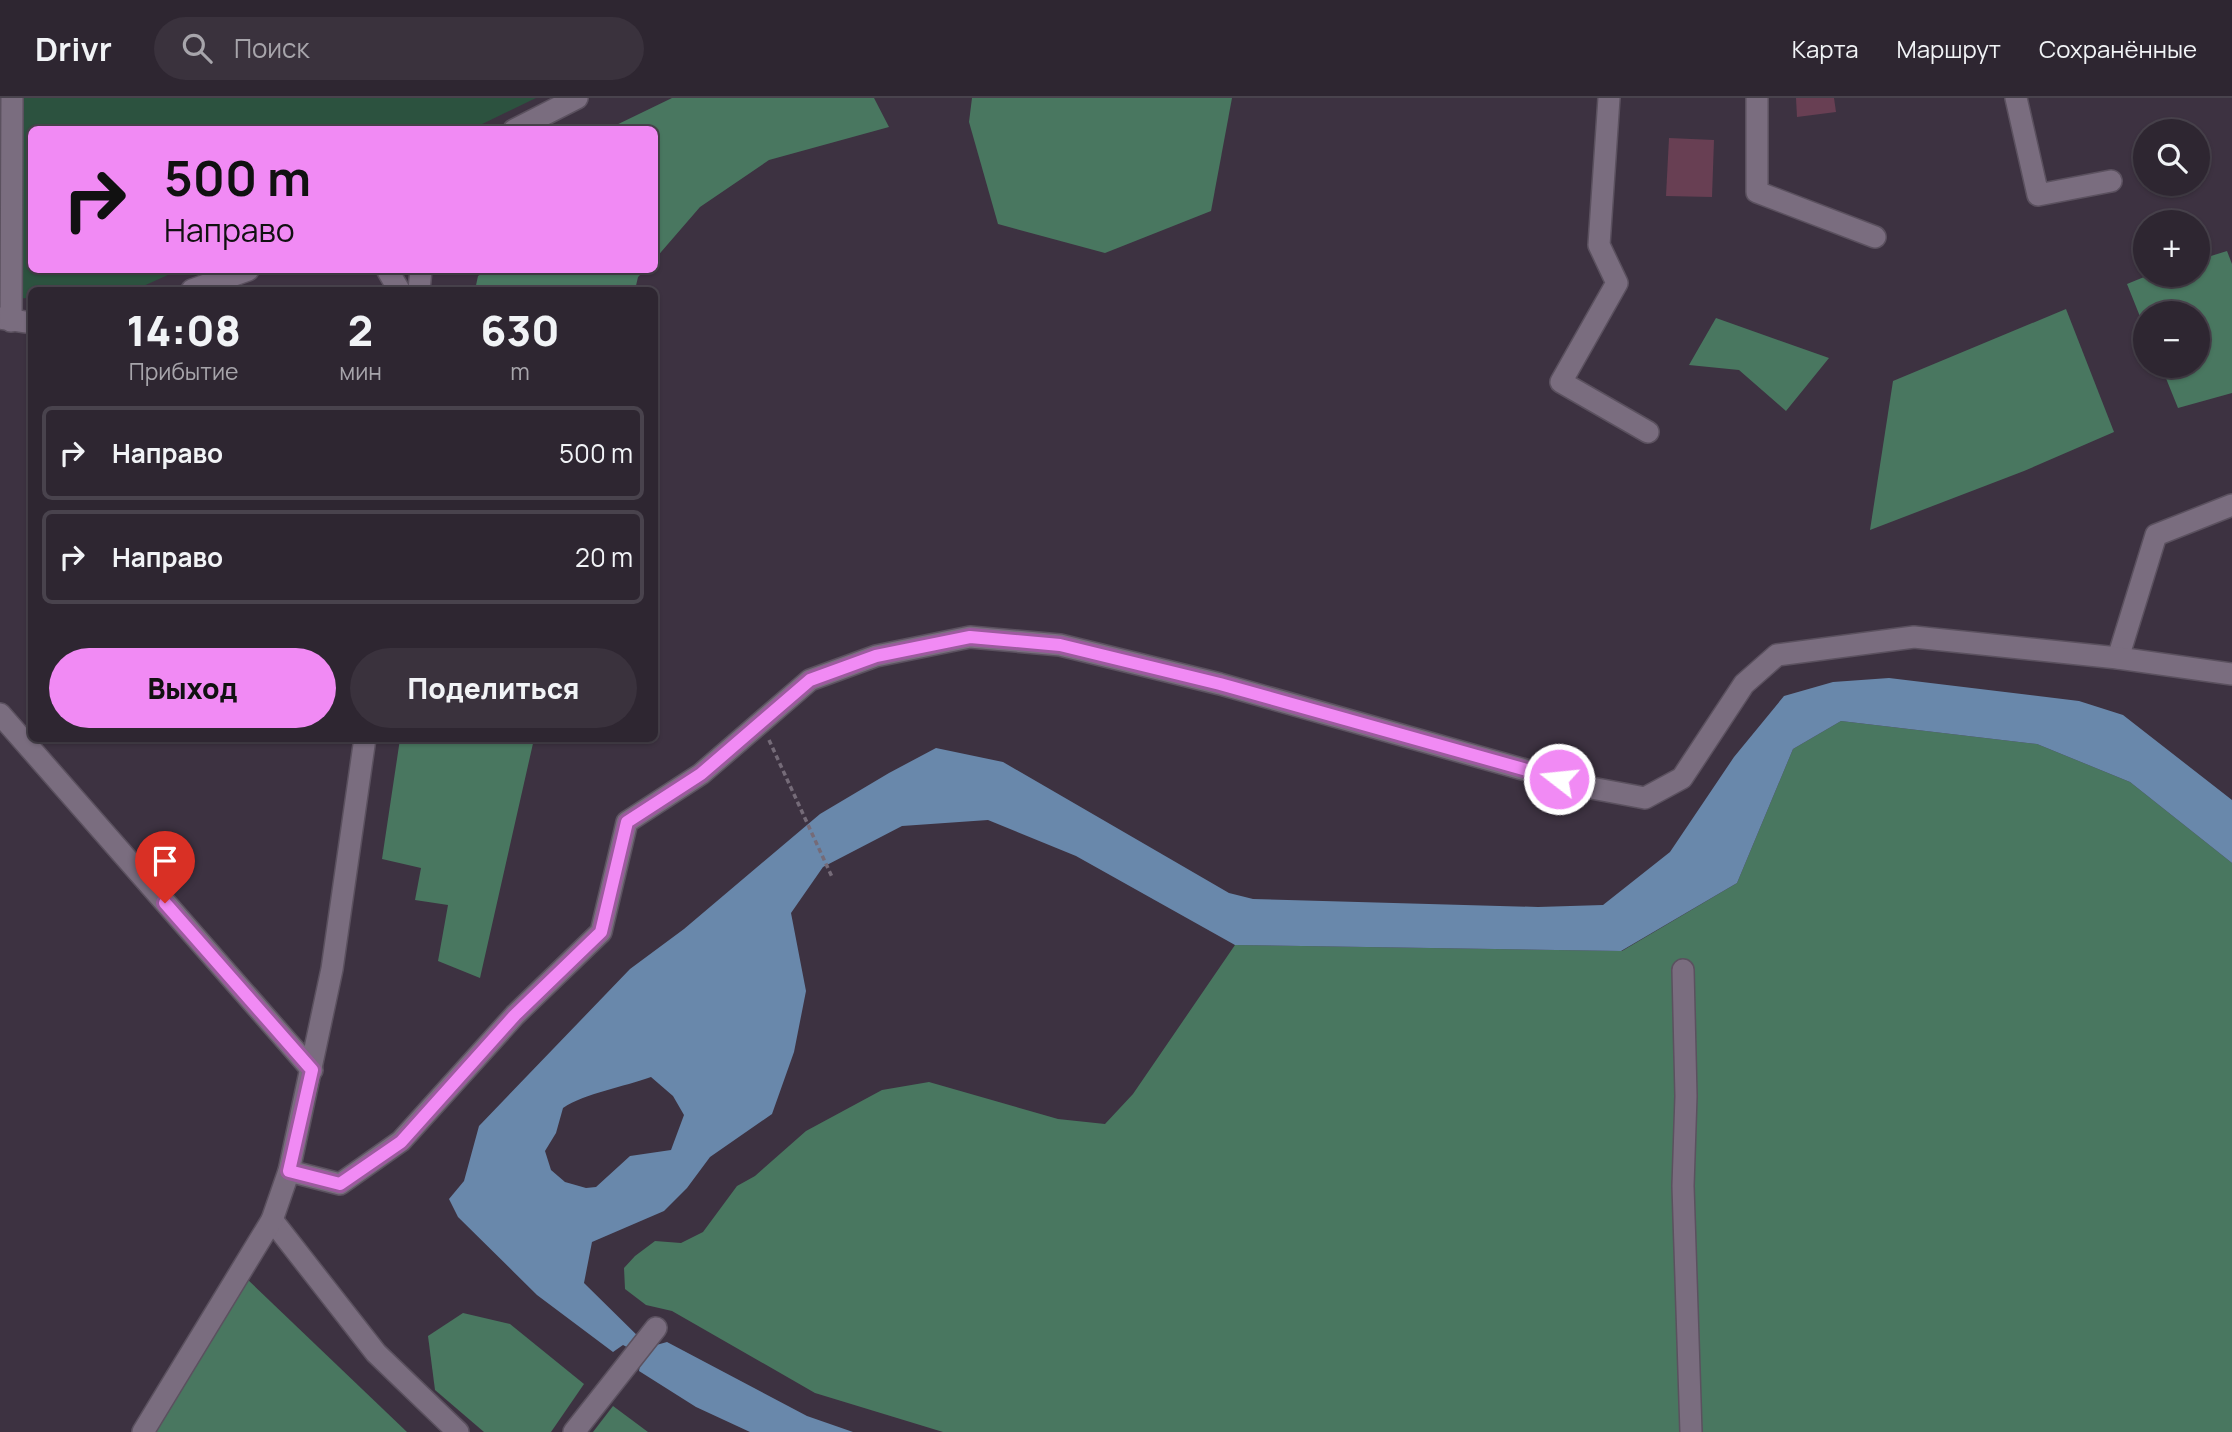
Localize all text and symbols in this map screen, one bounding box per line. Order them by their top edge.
search box [154,17,644,80]
text: Drivr [35,26,112,71]
icon: search [178,29,216,67]
text: Поиск [234,30,309,66]
text: Карта [1792,32,1859,65]
text: Маршрут [1897,32,2001,65]
text: Сохранённые [2039,32,2197,65]
map controls [2133,119,2210,378]
button: search [2133,119,2210,196]
text: 500 m [164,144,311,211]
icon: right [49,154,140,245]
text: Направо [164,208,295,252]
button: + [2133,210,2210,287]
text: 14:08 [126,301,241,359]
text: 2 [348,301,373,359]
text: 630 [480,301,560,359]
button: − [2133,301,2210,378]
text: Прибытие [129,355,238,387]
text: мин [339,355,382,387]
text: m [510,355,530,387]
icon: right [53,434,91,472]
text: Направо [112,435,223,471]
text: 500 m [559,435,633,471]
icon: right [53,538,91,576]
text: Направо [112,539,223,575]
text: 20 m [575,539,633,575]
button: Выход [49,648,336,728]
button: Поделиться [350,648,637,728]
position arrow [1522,742,1596,816]
pin [135,831,195,903]
icon: arrive [146,842,184,880]

